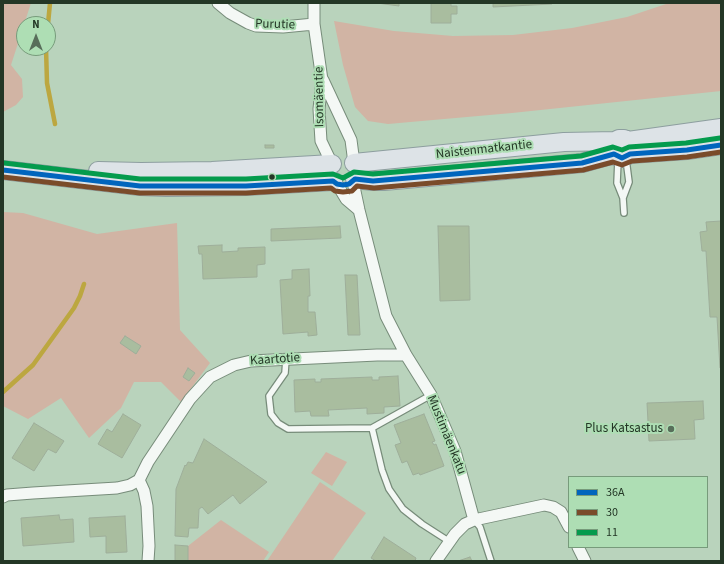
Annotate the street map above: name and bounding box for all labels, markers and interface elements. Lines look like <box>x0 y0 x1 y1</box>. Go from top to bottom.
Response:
north arrow <box>16 16 56 56</box>
text: N <box>32 17 40 32</box>
street label: Purutie <box>255 17 295 33</box>
street label: Isomäentie <box>312 66 328 128</box>
street label: Naistenmatkantie <box>435 137 533 163</box>
unlabelled marker <box>267 172 277 182</box>
street label: Kaartotie <box>249 350 301 370</box>
street label: Mustimäenkatu <box>423 393 469 477</box>
place label: Plus Katsastus <box>585 421 663 437</box>
marker: Plus Katsastus <box>666 424 676 434</box>
legend <box>568 476 708 548</box>
text: 36A <box>606 484 624 501</box>
text: 30 <box>606 504 618 521</box>
text: 11 <box>606 524 618 541</box>

